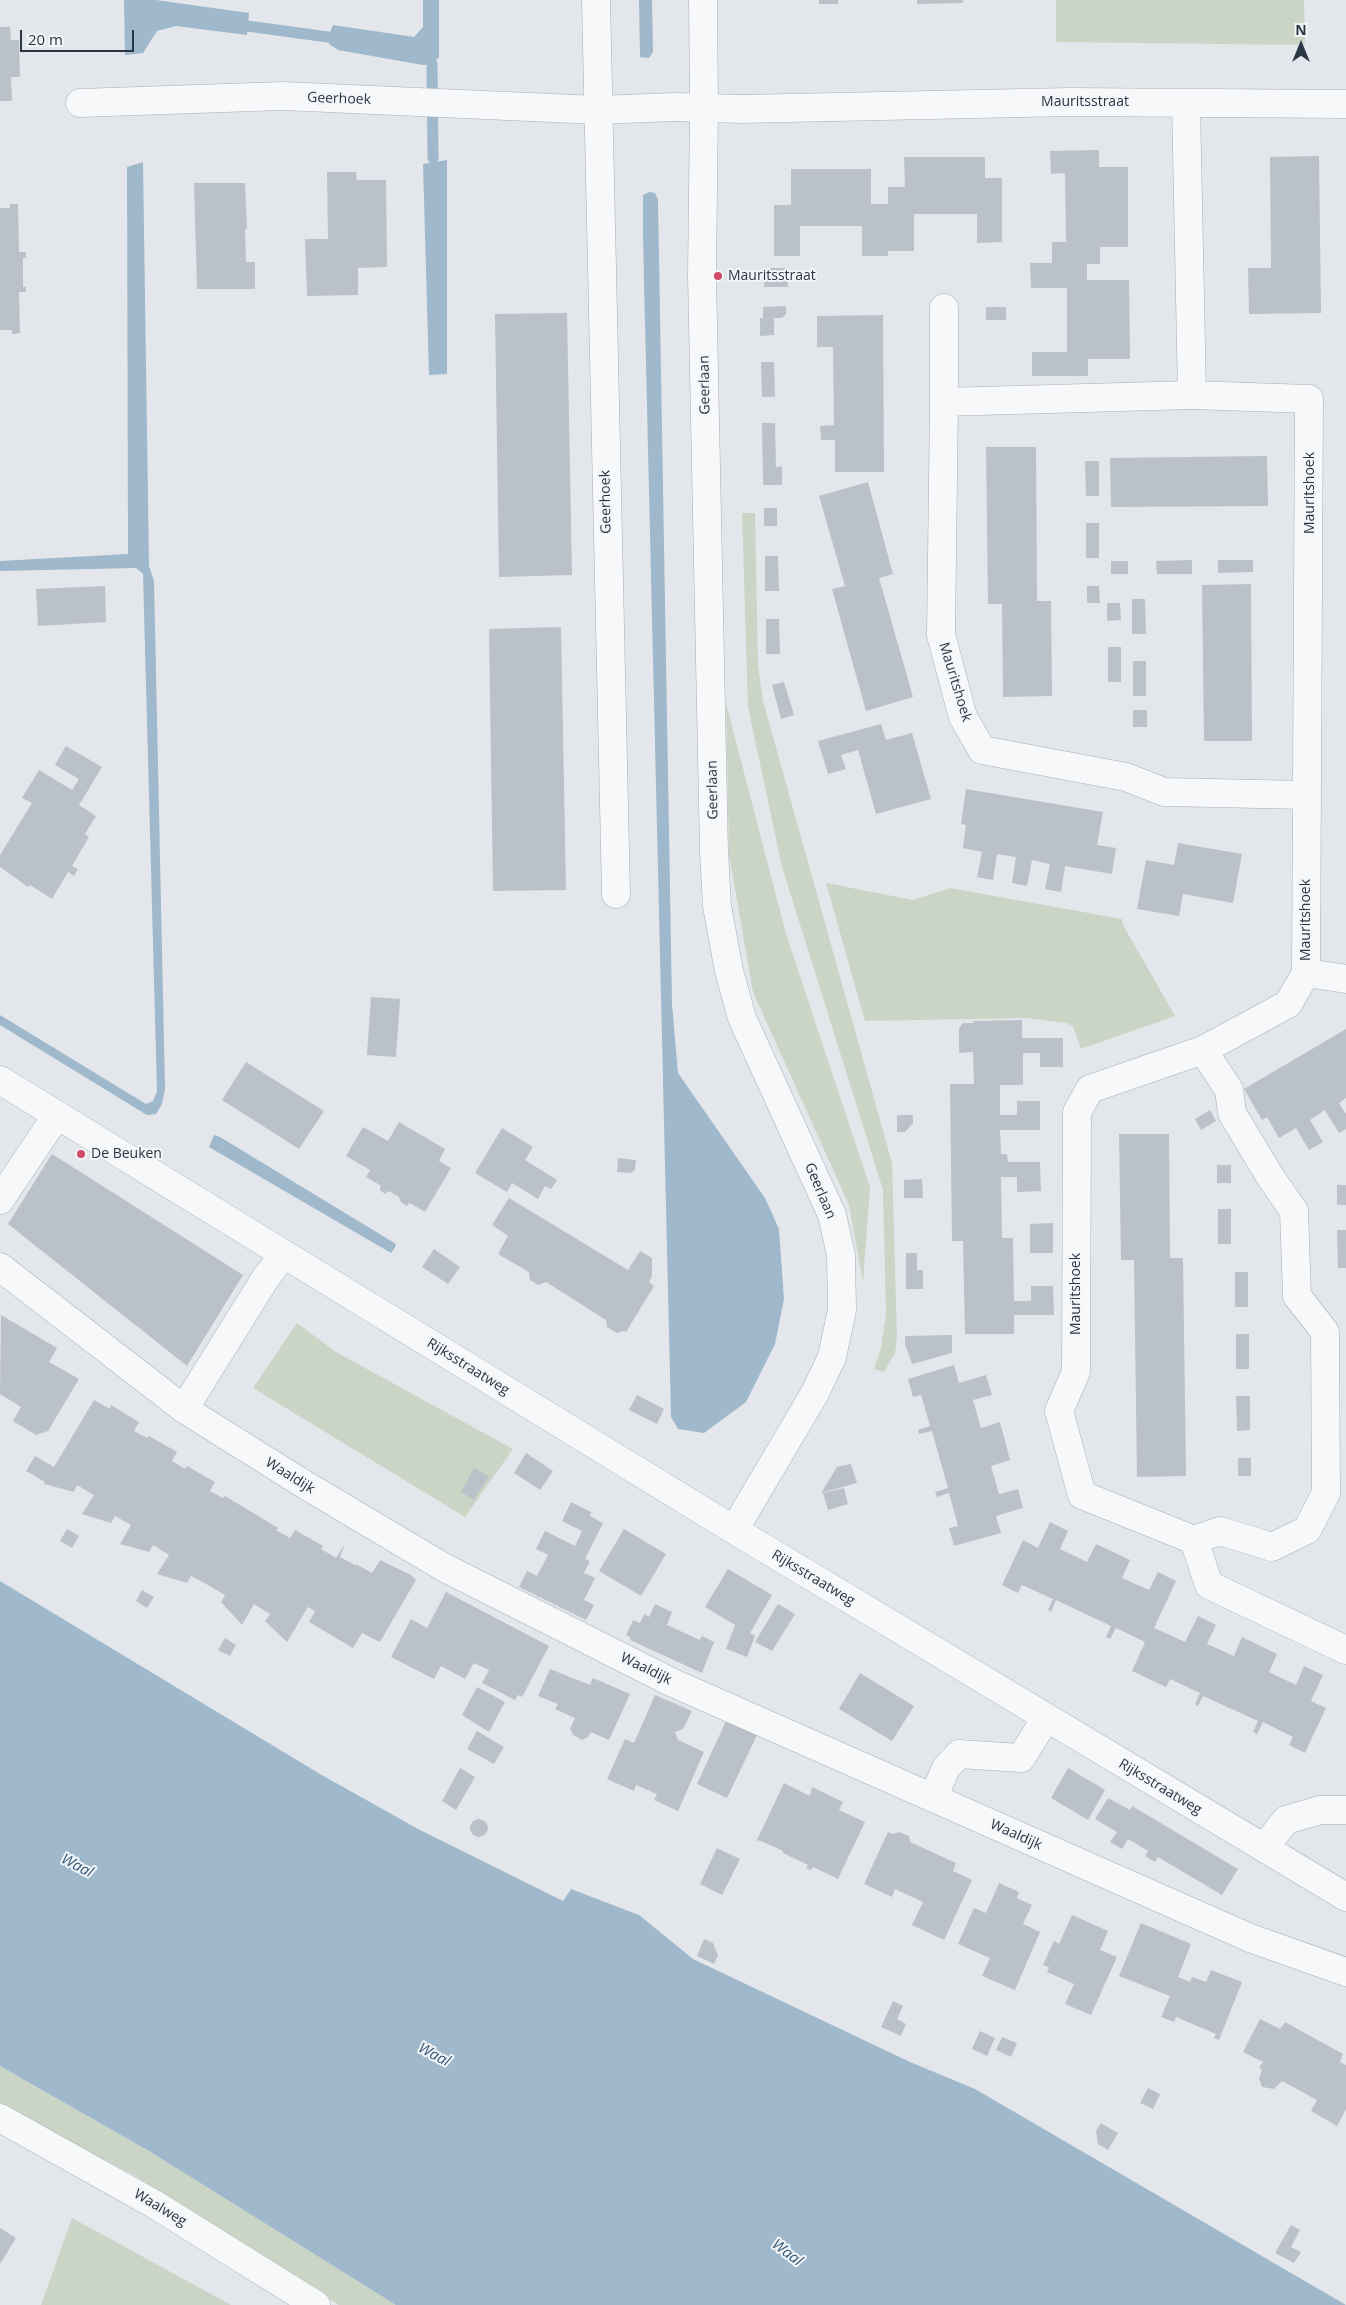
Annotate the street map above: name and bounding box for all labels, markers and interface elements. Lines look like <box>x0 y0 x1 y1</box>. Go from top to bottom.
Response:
scale bar <box>22 20 136 52</box>
north arrow <box>1276 20 1326 70</box>
text: N <box>1295 20 1307 39</box>
text: 20 m <box>28 29 63 49</box>
street label: Geerhoek <box>307 89 371 109</box>
street label: Mauritsstraat <box>1041 94 1129 110</box>
place label: Mauritsstraat <box>728 268 816 284</box>
marker: Mauritsstraat <box>712 270 724 282</box>
street label: Geerlaan <box>696 355 714 415</box>
street label: Mauritshoek <box>1302 452 1318 534</box>
street label: Geerhoek <box>597 470 615 534</box>
street label: Mauritshoek <box>935 640 975 724</box>
street label: Geerlaan <box>704 760 722 820</box>
street label: Mauritshoek <box>1298 879 1314 961</box>
place label: De Beuken <box>91 1146 162 1162</box>
marker: De Beuken <box>75 1148 87 1160</box>
street label: Geerlaan <box>801 1160 839 1222</box>
street label: Mauritshoek <box>1068 1253 1084 1335</box>
street label: Rijksstraatweg <box>424 1335 512 1399</box>
street label: Waaldijk <box>262 1454 318 1498</box>
street label: Rijksstraatweg <box>768 1547 858 1609</box>
street label: Waaldijk <box>618 1649 674 1689</box>
street label: Rijksstraatweg <box>1115 1756 1205 1818</box>
street label: Waaldijk <box>987 1816 1045 1854</box>
water label: Waal <box>58 1850 96 1882</box>
water label: Waal <box>415 2039 453 2071</box>
street label: Waalweg <box>131 2186 189 2230</box>
water label: Waal <box>768 2236 806 2270</box>

